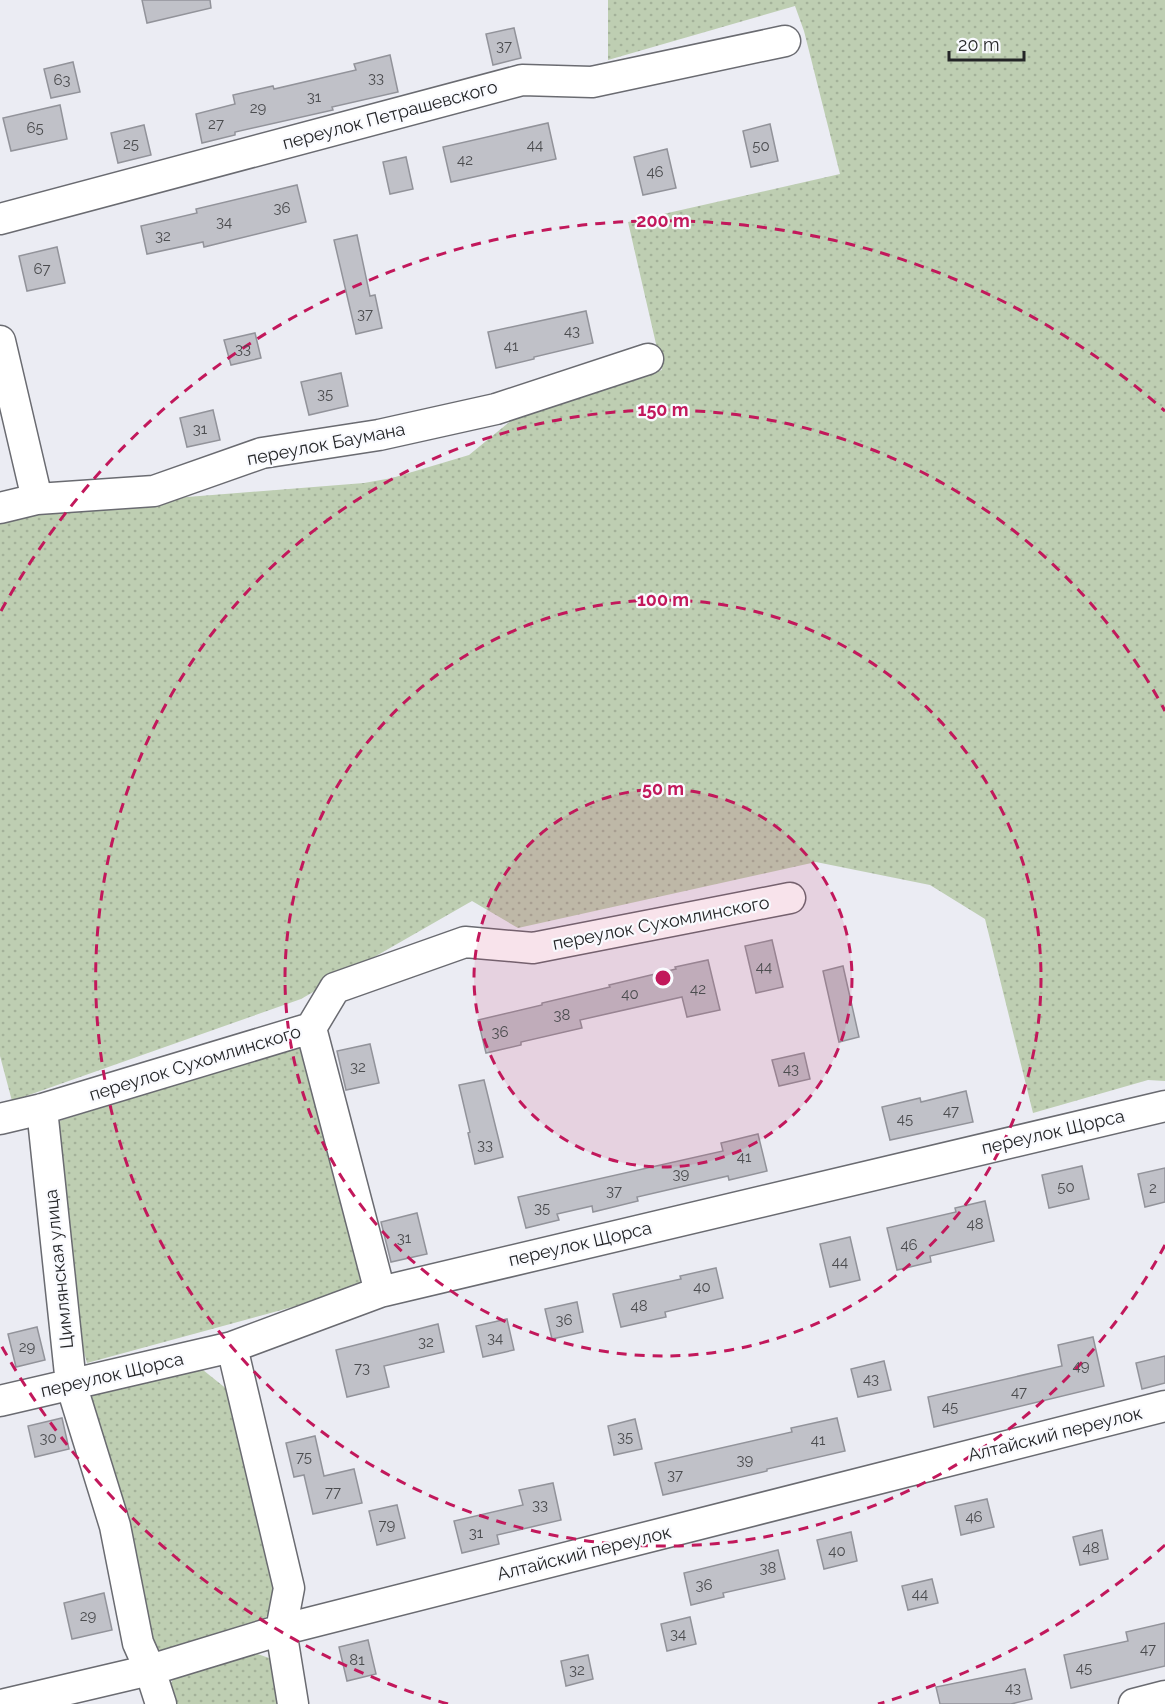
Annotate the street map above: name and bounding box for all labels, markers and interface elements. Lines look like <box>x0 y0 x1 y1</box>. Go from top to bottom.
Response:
scale bar <box>949 24 1024 62</box>
text: 20 m <box>958 34 1000 55</box>
house number: 37 <box>496 37 512 55</box>
house number: 33 <box>368 69 384 87</box>
house number: 63 <box>53 71 71 89</box>
street label: переулок Петрашевского <box>280 76 500 153</box>
house number: 31 <box>307 88 322 106</box>
house number: 29 <box>250 99 267 117</box>
house number: 27 <box>208 115 224 133</box>
house number: 65 <box>26 119 44 137</box>
house number: 25 <box>123 135 139 153</box>
house number: 44 <box>527 136 543 154</box>
house number: 50 <box>752 137 770 155</box>
house number: 42 <box>457 151 473 169</box>
house number: 46 <box>646 163 664 181</box>
house number: 36 <box>273 199 291 217</box>
text: 200 m <box>636 210 690 231</box>
house number: 34 <box>216 213 232 231</box>
house number: 32 <box>155 227 171 245</box>
house number: 67 <box>33 260 51 278</box>
house number: 37 <box>357 305 373 323</box>
house number: 43 <box>564 322 580 340</box>
house number: 41 <box>504 337 519 355</box>
house number: 33 <box>235 340 251 358</box>
house number: 35 <box>317 385 333 403</box>
text: 150 m <box>638 399 689 420</box>
street label: переулок Баумана <box>245 418 407 469</box>
house number: 31 <box>193 420 208 438</box>
text: 100 m <box>637 589 689 610</box>
text: 50 m <box>642 778 684 799</box>
street label: переулок Сухомлинского <box>551 891 771 954</box>
house number: 44 <box>756 958 772 976</box>
centre of rings <box>653 968 673 988</box>
house number: 42 <box>690 980 706 998</box>
house number: 40 <box>621 985 639 1003</box>
house number: 38 <box>554 1006 571 1024</box>
street label: переулок Сухомлинского <box>86 1020 304 1105</box>
house number: 36 <box>491 1023 509 1041</box>
house number: 32 <box>350 1058 366 1076</box>
house number: 43 <box>783 1060 799 1078</box>
house number: 47 <box>943 1102 959 1120</box>
street label: переулок Щорса <box>979 1105 1126 1158</box>
house number: 45 <box>897 1110 913 1128</box>
house number: 33 <box>477 1136 493 1154</box>
house number: 41 <box>737 1148 752 1166</box>
house number: 39 <box>673 1165 690 1183</box>
house number: 50 <box>1057 1178 1075 1196</box>
house number: 2 <box>1149 1179 1157 1197</box>
house number: 37 <box>606 1182 622 1200</box>
street label: Цимлянская улица <box>40 1188 77 1350</box>
house number: 35 <box>534 1199 550 1217</box>
house number: 48 <box>966 1215 984 1233</box>
street label: переулок Щорса <box>506 1217 653 1270</box>
house number: 31 <box>397 1229 412 1247</box>
house number: 46 <box>900 1236 918 1254</box>
house number: 44 <box>832 1253 848 1271</box>
house number: 40 <box>693 1278 711 1296</box>
house number: 48 <box>630 1297 648 1315</box>
house number: 36 <box>555 1311 573 1329</box>
house number: 34 <box>487 1329 503 1347</box>
house number: 32 <box>418 1333 434 1351</box>
house number: 29 <box>19 1338 36 1356</box>
street label: переулок Щорса <box>38 1348 185 1401</box>
house number: 49 <box>1073 1357 1090 1375</box>
house number: 73 <box>354 1359 370 1377</box>
house number: 43 <box>863 1370 879 1388</box>
house number: 47 <box>1011 1383 1027 1401</box>
house number: 45 <box>942 1398 958 1416</box>
street label: Алтайский переулок <box>966 1402 1144 1465</box>
house number: 35 <box>617 1428 633 1446</box>
house number: 30 <box>39 1429 57 1447</box>
house number: 41 <box>811 1431 826 1449</box>
house number: 75 <box>296 1448 312 1466</box>
house number: 39 <box>737 1451 754 1469</box>
house number: 37 <box>667 1466 683 1484</box>
house number: 77 <box>325 1483 341 1501</box>
house number: 33 <box>532 1496 548 1514</box>
house number: 46 <box>965 1508 983 1526</box>
house number: 79 <box>379 1516 396 1534</box>
street label: Алтайский переулок <box>495 1521 673 1584</box>
house number: 31 <box>469 1524 484 1542</box>
house number: 48 <box>1082 1539 1100 1557</box>
house number: 40 <box>828 1542 846 1560</box>
house number: 38 <box>760 1559 777 1577</box>
house number: 36 <box>695 1576 713 1594</box>
house number: 44 <box>912 1585 928 1603</box>
house number: 29 <box>80 1607 97 1625</box>
house number: 34 <box>670 1625 686 1643</box>
house number: 47 <box>1140 1640 1156 1658</box>
house number: 81 <box>349 1651 365 1669</box>
house number: 45 <box>1076 1659 1092 1677</box>
house number: 32 <box>569 1661 585 1679</box>
house number: 43 <box>1005 1679 1021 1697</box>

